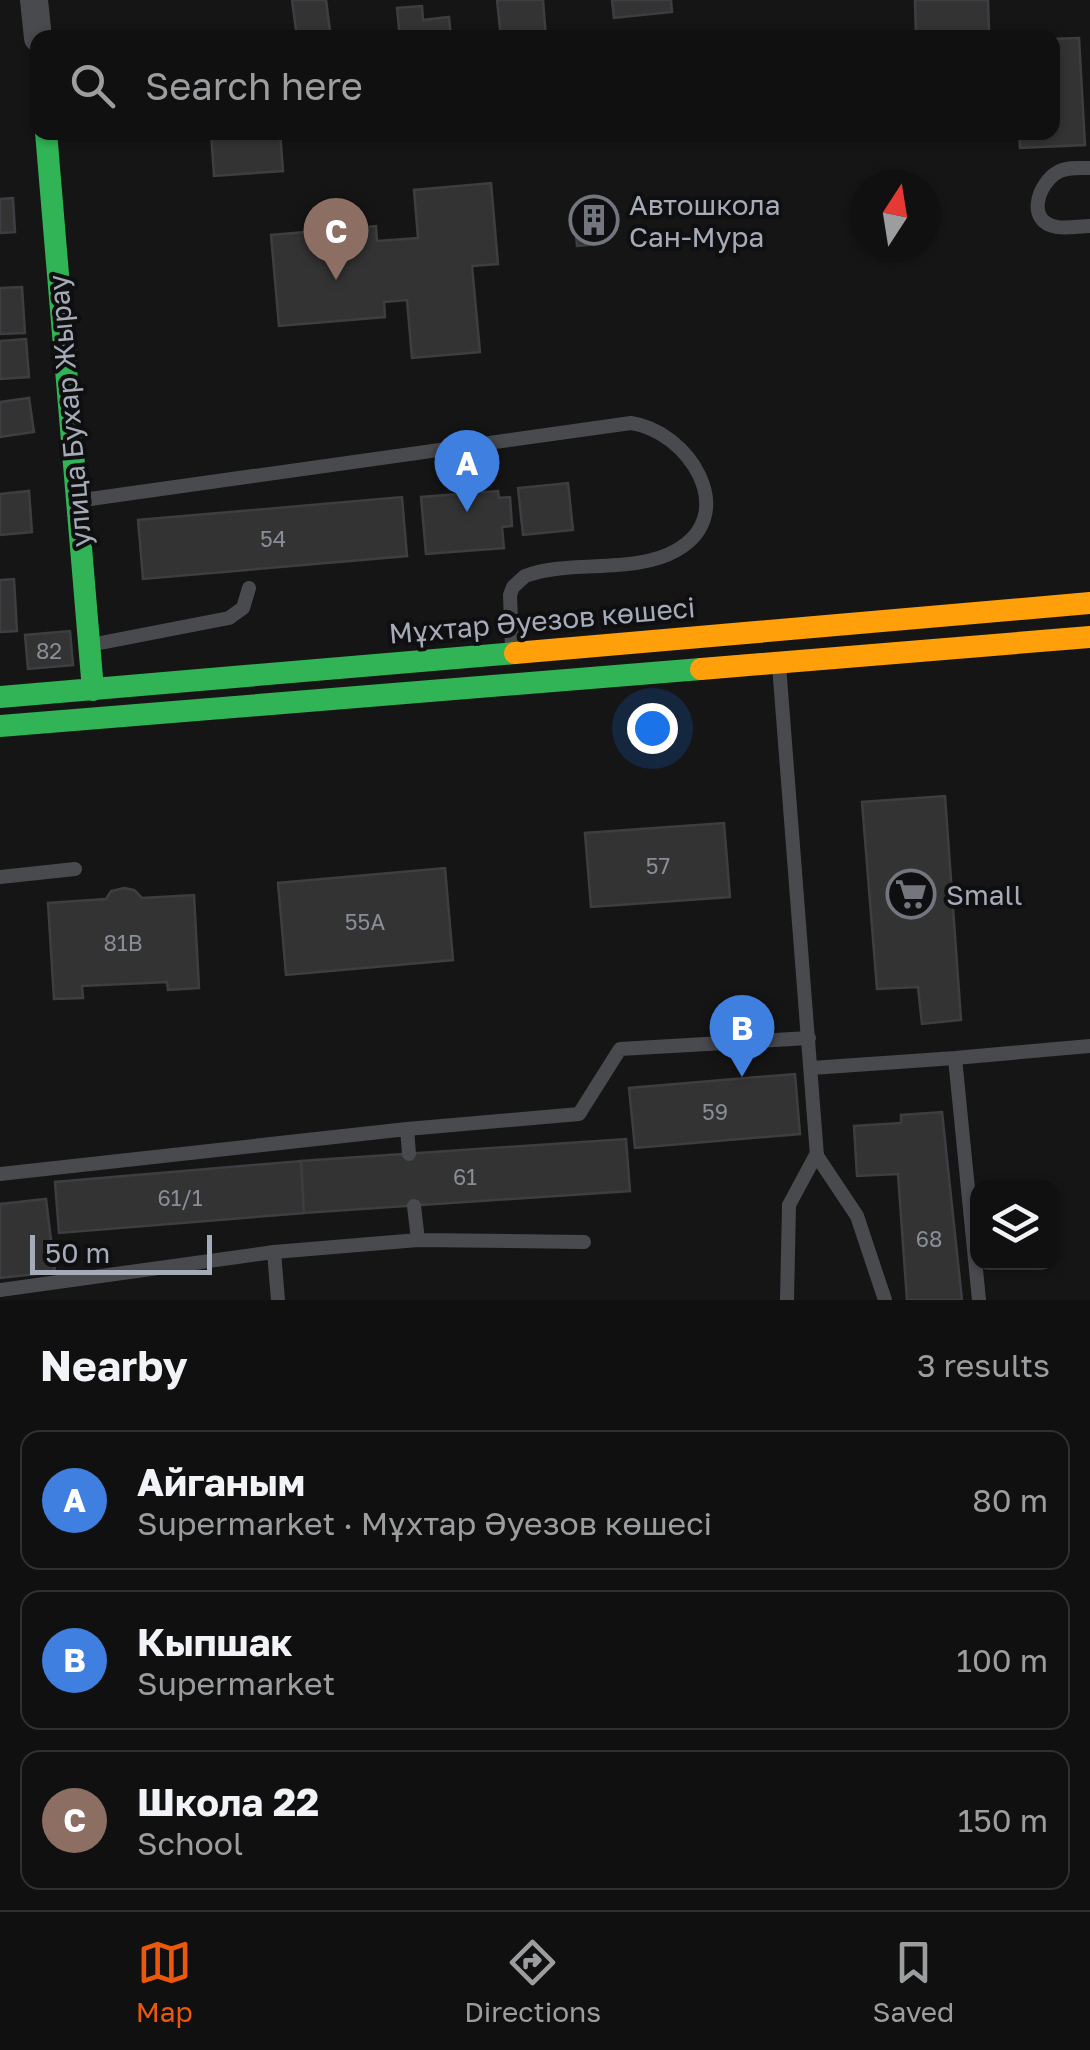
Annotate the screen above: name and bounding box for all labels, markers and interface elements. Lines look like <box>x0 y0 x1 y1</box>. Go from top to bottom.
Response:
search box <box>30 30 1060 140</box>
icon: search <box>65 58 120 113</box>
text: Search here <box>145 63 363 108</box>
north arrow <box>850 170 940 260</box>
place label: Автошкола Сан-Мура <box>629 188 780 253</box>
building icon: Автошкола Сан-Мура <box>568 194 620 246</box>
pin: C <box>304 198 368 280</box>
street label: улица Бухар Жырау <box>41 273 97 549</box>
pin: A <box>434 430 500 512</box>
house number: 54 <box>260 525 286 552</box>
street label: Мұхтар Әуезов көшесі <box>387 590 697 651</box>
house number: 82 <box>36 637 62 664</box>
your location <box>627 703 678 754</box>
house number: 57 <box>646 852 670 879</box>
supermarket icon: Small <box>885 868 937 920</box>
place label: Small <box>946 878 1022 911</box>
house number: 55А <box>345 908 385 935</box>
house number: 81В <box>104 929 142 956</box>
pin: B <box>710 994 774 1077</box>
house number: 59 <box>702 1098 728 1125</box>
house number: 61 <box>453 1163 477 1190</box>
map controls <box>970 1180 1060 1270</box>
button: layers <box>970 1180 1060 1270</box>
house number: 61/1 <box>157 1184 203 1211</box>
house number: 68 <box>916 1225 942 1252</box>
scale bar <box>30 1230 212 1274</box>
text: 50 m <box>45 1236 110 1269</box>
text: Nearby <box>40 1340 188 1390</box>
text: 3 results <box>917 1346 1050 1384</box>
text: Айганым <box>137 1459 305 1504</box>
text: A <box>63 1481 86 1519</box>
text: 80 m <box>972 1481 1048 1519</box>
text: Supermarket · Мұхтар Әуезов көшесі <box>137 1504 712 1542</box>
text: Кыпшак <box>137 1619 293 1664</box>
text: B <box>63 1641 86 1679</box>
text: 100 m <box>956 1641 1048 1679</box>
text: Supermarket <box>137 1664 335 1702</box>
text: Школа 22 <box>137 1779 319 1824</box>
text: C <box>63 1801 86 1839</box>
text: 150 m <box>958 1801 1048 1839</box>
text: School <box>137 1824 243 1862</box>
tab: Map <box>136 1935 193 2028</box>
tab: Directions <box>464 1935 601 2028</box>
tab: Saved <box>872 1935 954 2028</box>

